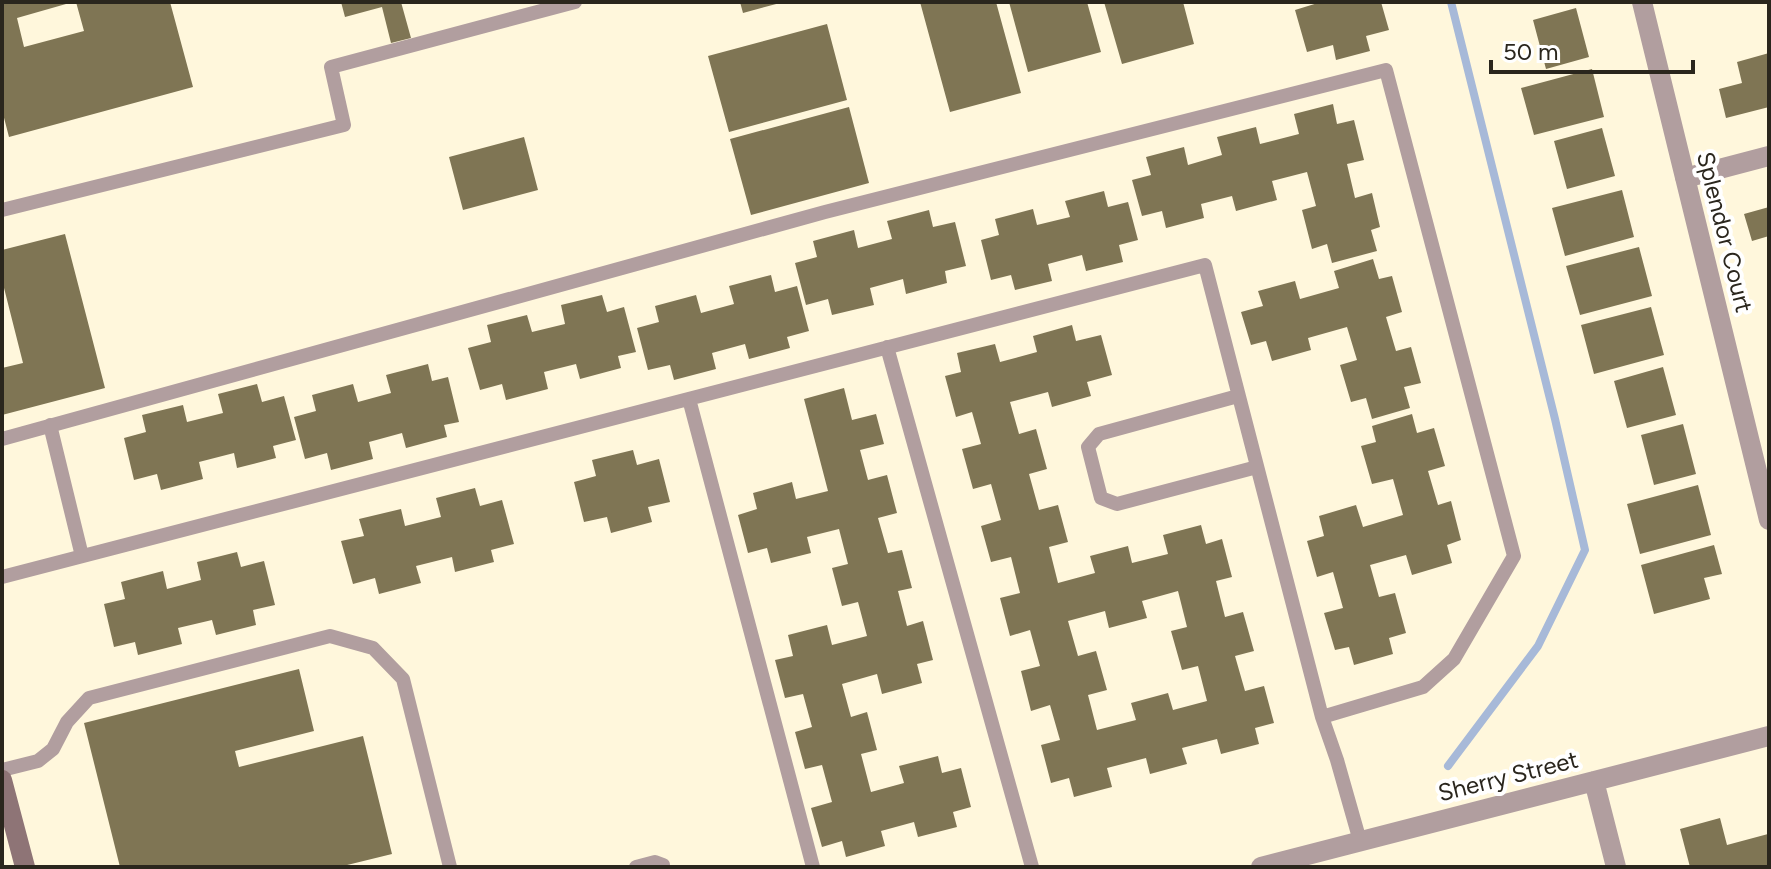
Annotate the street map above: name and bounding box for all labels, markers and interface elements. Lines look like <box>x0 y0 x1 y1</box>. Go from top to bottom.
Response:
scale bar <box>1491 24 1693 74</box>
text: 50 m <box>1503 37 1559 66</box>
street label: Splendor Court <box>1691 149 1759 315</box>
street label: Sherry Street <box>1435 745 1581 807</box>

